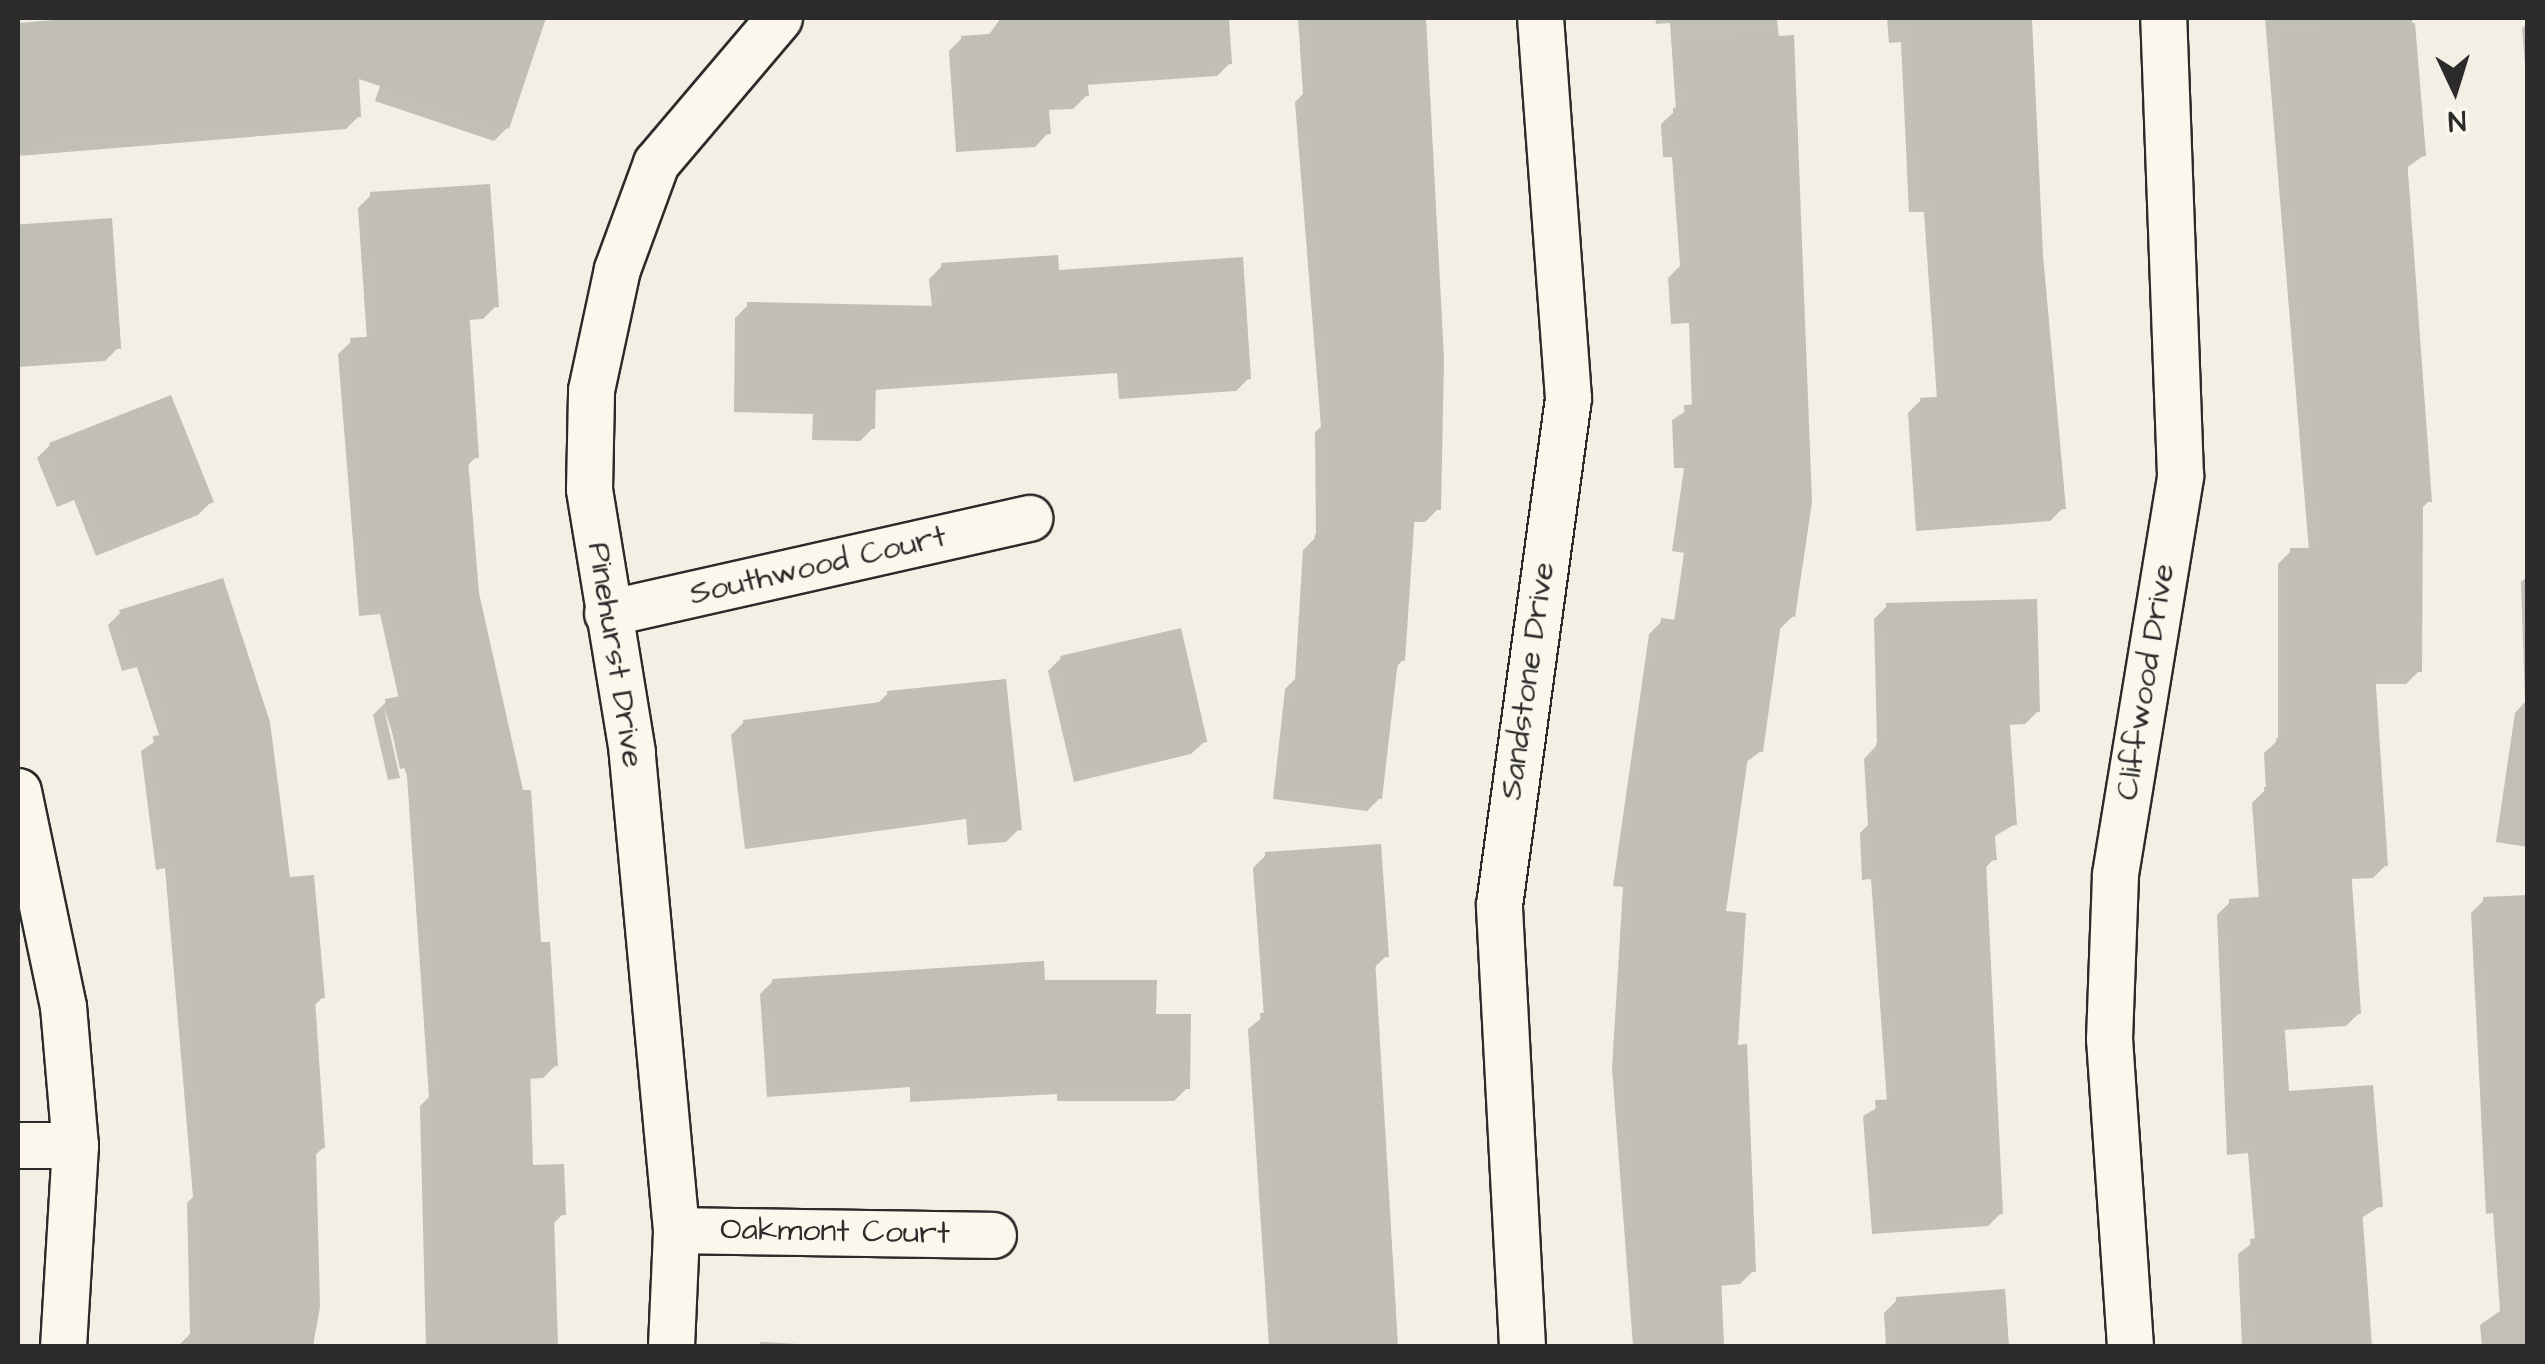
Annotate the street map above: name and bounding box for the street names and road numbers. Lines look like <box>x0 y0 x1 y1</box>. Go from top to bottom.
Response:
street label: Southwood Court <box>686 518 950 614</box>
street label: Pinehurst Drive <box>578 540 652 770</box>
street label: Sandstone Drive <box>1492 560 1564 802</box>
street label: Cliffwood Drive <box>2108 561 2184 803</box>
street label: Oakmont Court <box>720 1211 950 1253</box>

